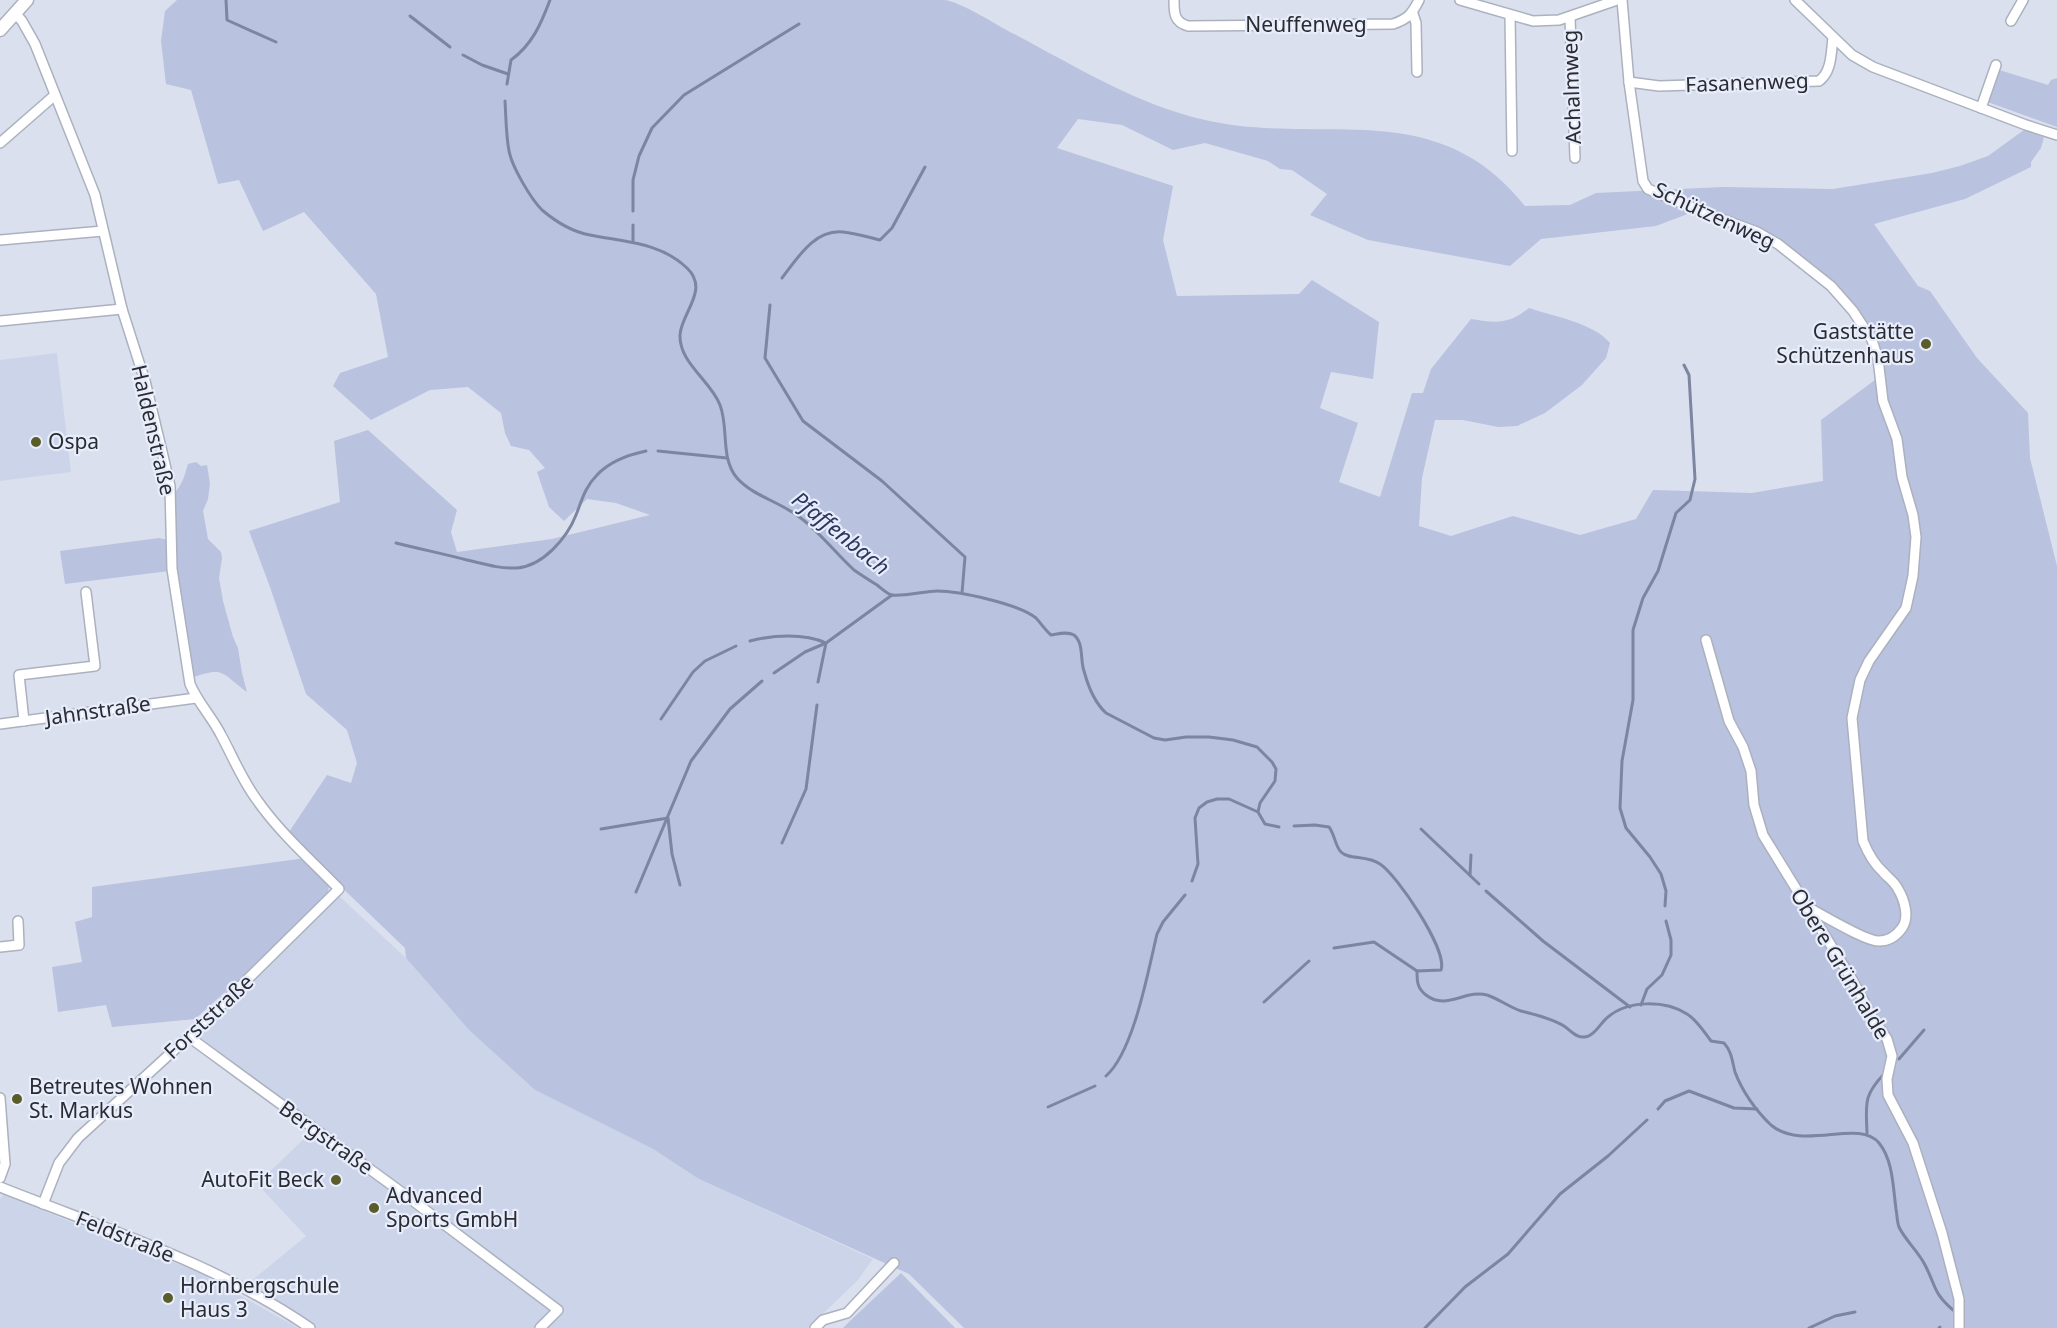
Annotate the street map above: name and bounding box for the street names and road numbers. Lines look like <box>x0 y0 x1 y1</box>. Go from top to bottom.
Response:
street label: Neuffenweg <box>1245 10 1367 38</box>
street label: Achalmweg <box>1555 29 1587 145</box>
street label: Fasanenweg <box>1685 66 1809 98</box>
street label: Schützenweg <box>1649 175 1780 255</box>
street label: Haldenstraße <box>125 362 183 498</box>
street label: Jahnstraße <box>41 689 152 732</box>
street label: Obere Grünhalde <box>1785 883 1897 1044</box>
street label: Forststraße <box>158 968 259 1065</box>
street label: Bergstraße <box>274 1094 379 1181</box>
street label: Feldstraße <box>72 1204 179 1269</box>

